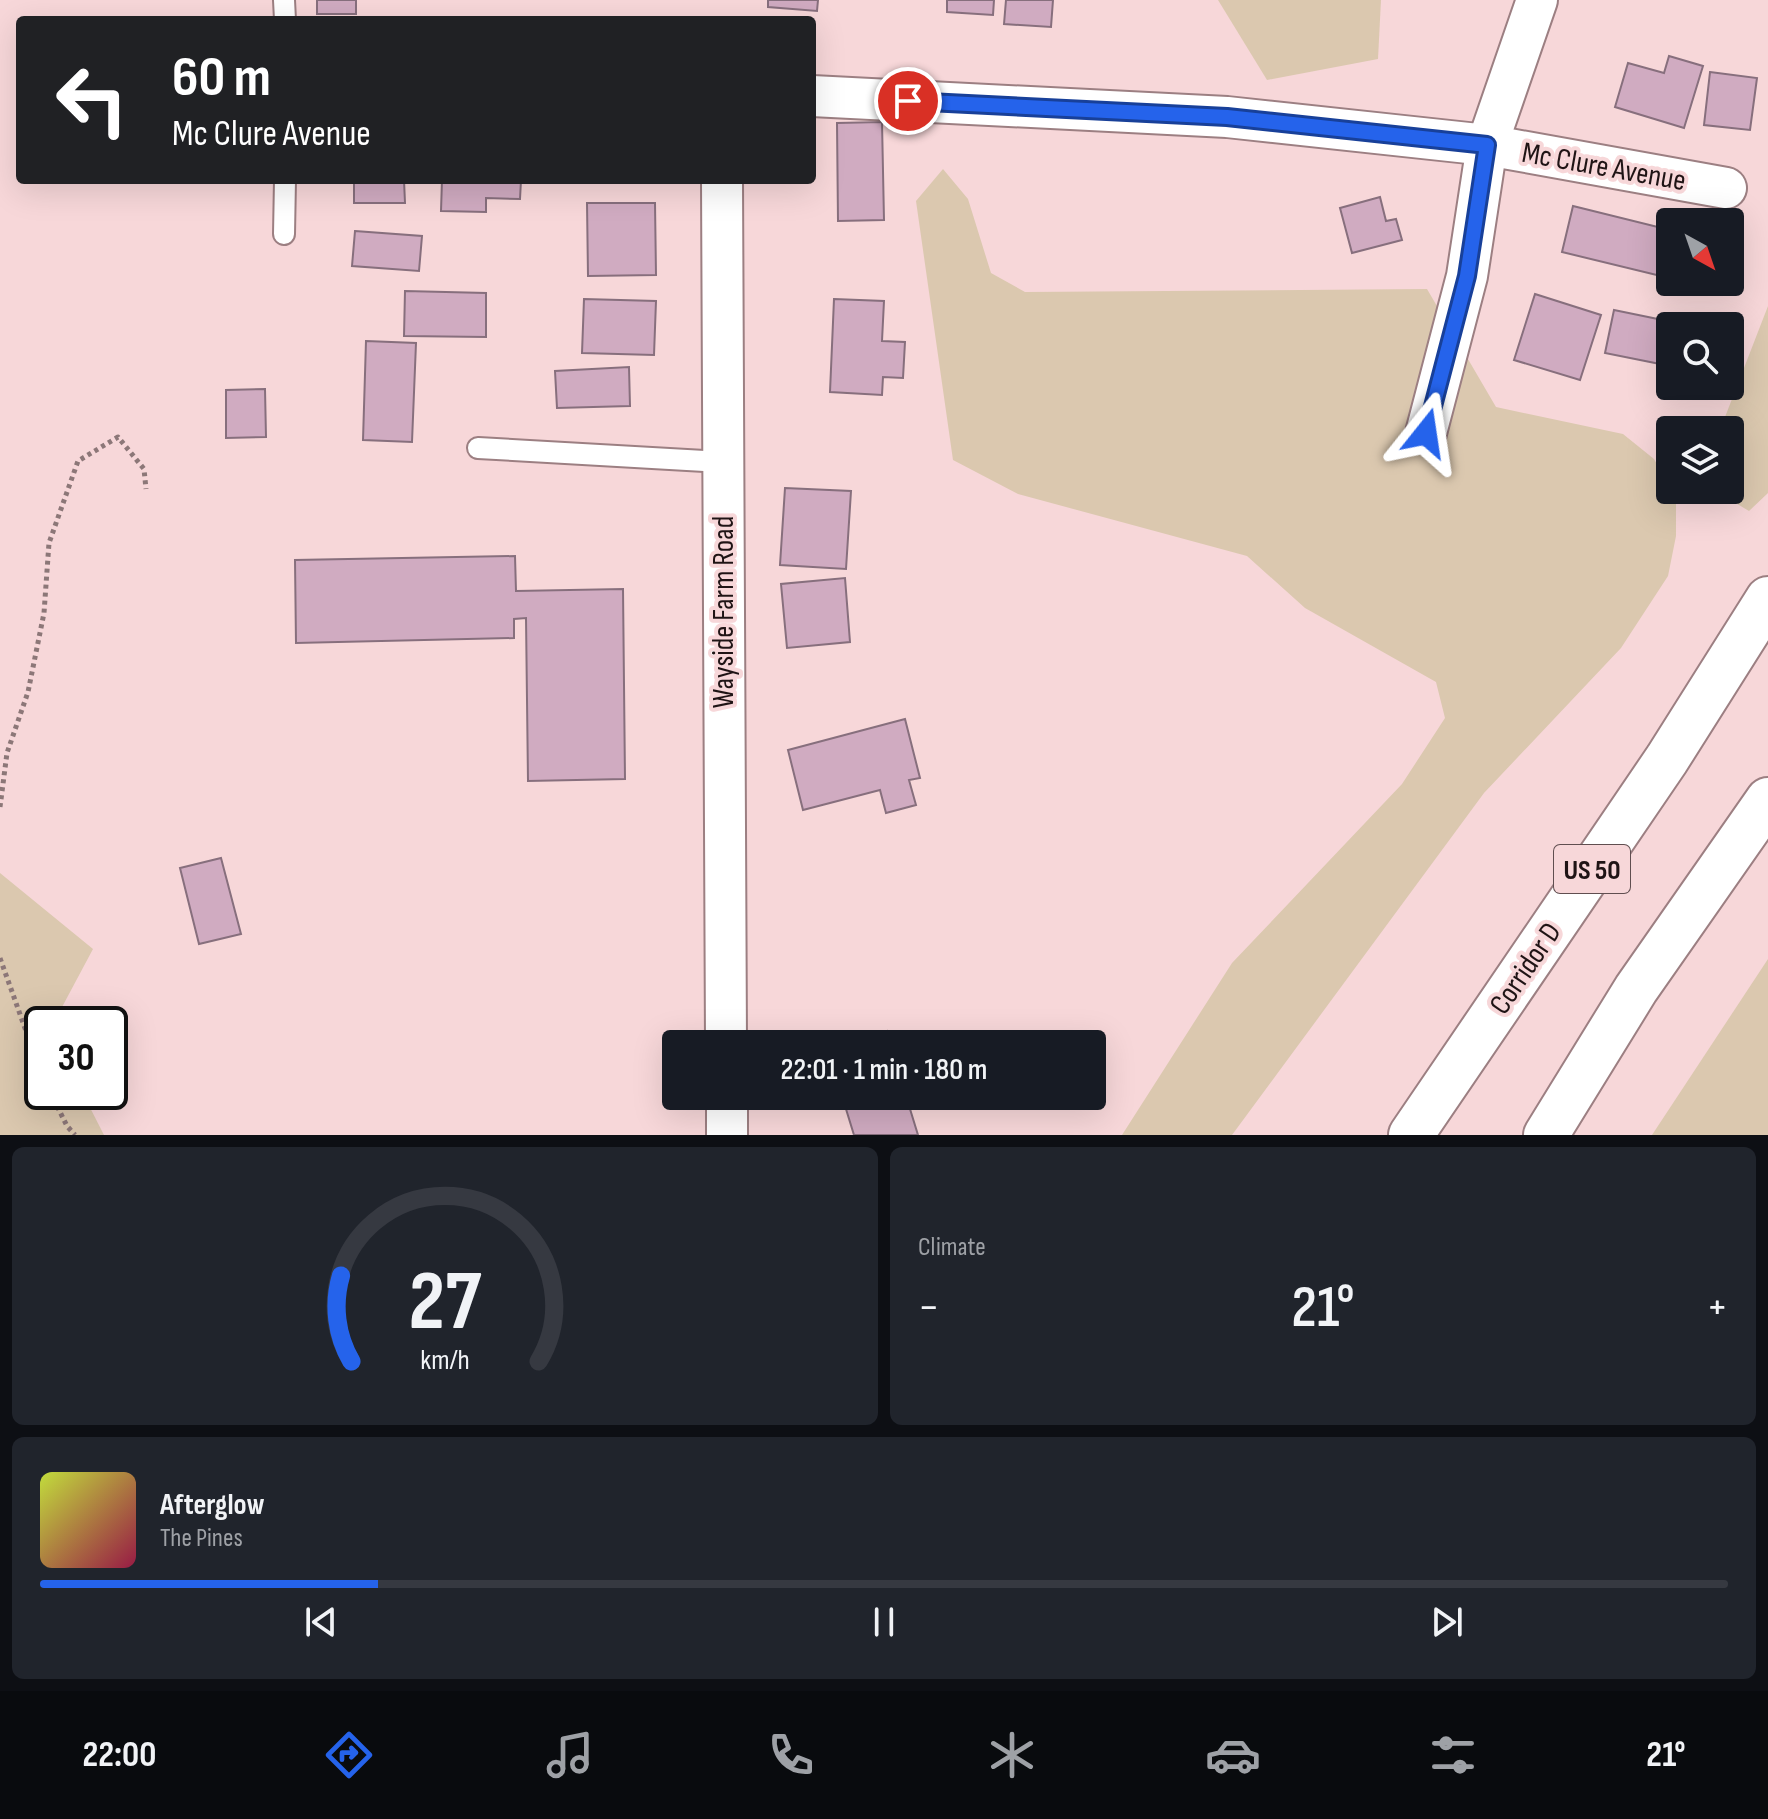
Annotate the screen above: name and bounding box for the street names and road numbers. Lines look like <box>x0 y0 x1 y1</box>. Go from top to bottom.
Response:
street label: Mc Clure Avenue <box>1519 135 1688 199</box>
street label: Wayside Farm Road <box>706 516 742 708</box>
road number: US 50 <box>1554 845 1630 893</box>
street label: Corridor D <box>1482 916 1569 1021</box>

